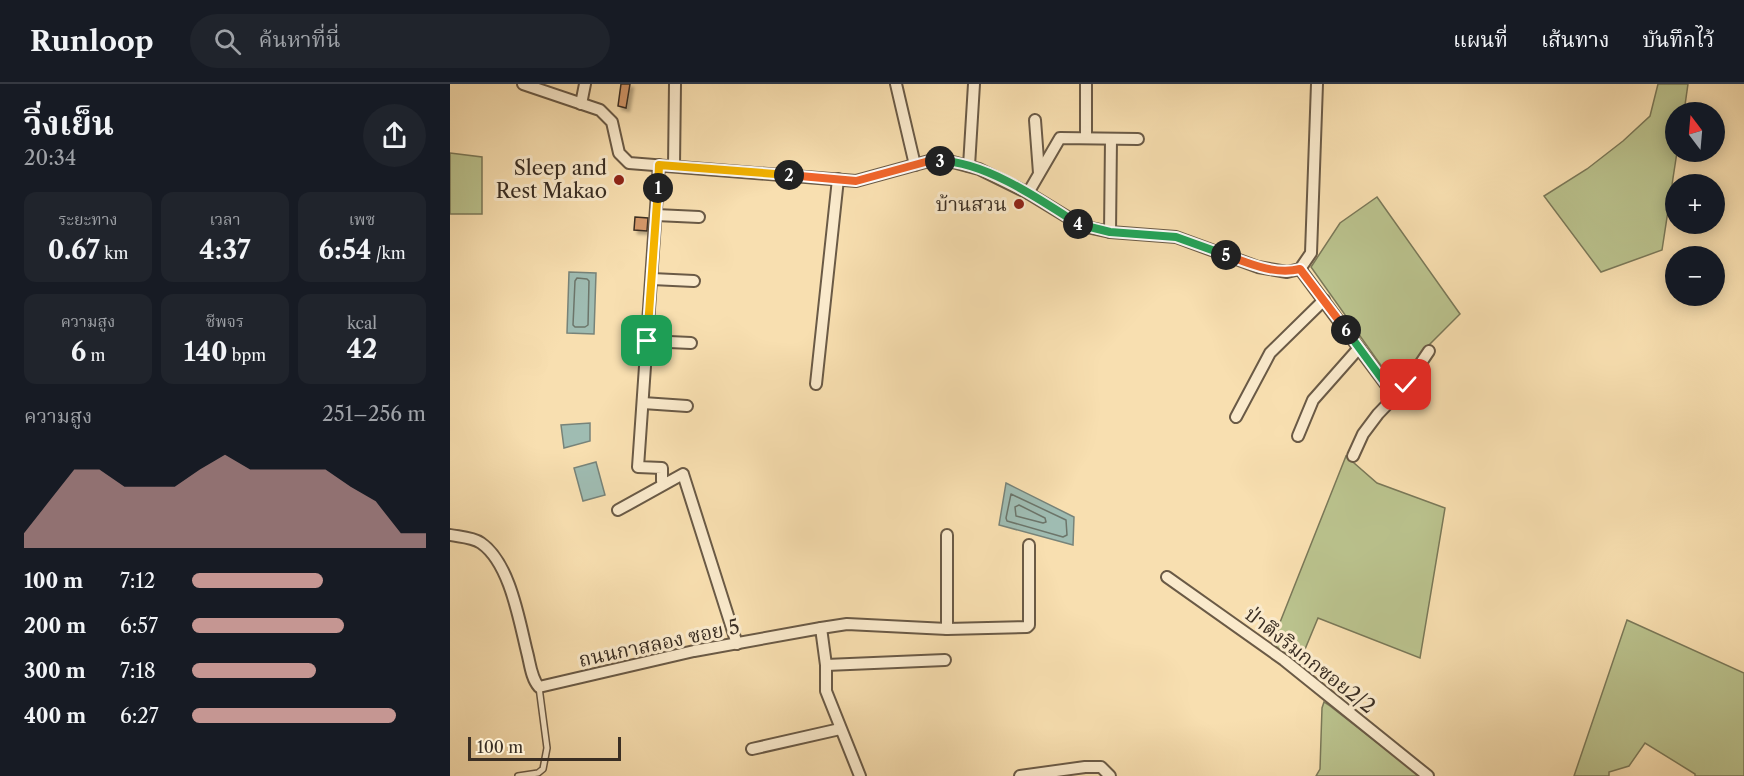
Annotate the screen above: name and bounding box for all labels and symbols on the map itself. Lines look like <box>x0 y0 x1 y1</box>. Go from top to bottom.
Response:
north arrow <box>1665 102 1725 162</box>
pin: 3 <box>925 146 955 176</box>
place label: Sleep and Rest Makao <box>496 156 607 203</box>
pin: 2 <box>774 160 804 190</box>
marker: Sleep and Rest Makao <box>612 173 626 187</box>
pin: 1 <box>643 173 673 203</box>
place label: บ้านสวน <box>936 192 1007 216</box>
marker: บ้านสวน <box>1012 197 1026 211</box>
pin: 4 <box>1063 209 1093 239</box>
pin: 5 <box>1211 240 1241 270</box>
pin <box>621 315 672 366</box>
pin: 6 <box>1331 315 1361 345</box>
pin <box>1380 359 1431 410</box>
street label: ป่าตึงริมกกซอย2/2 <box>1240 602 1380 718</box>
street label: ถนนกาสลอง ซอย 5 <box>576 614 742 672</box>
scale bar <box>468 734 621 762</box>

